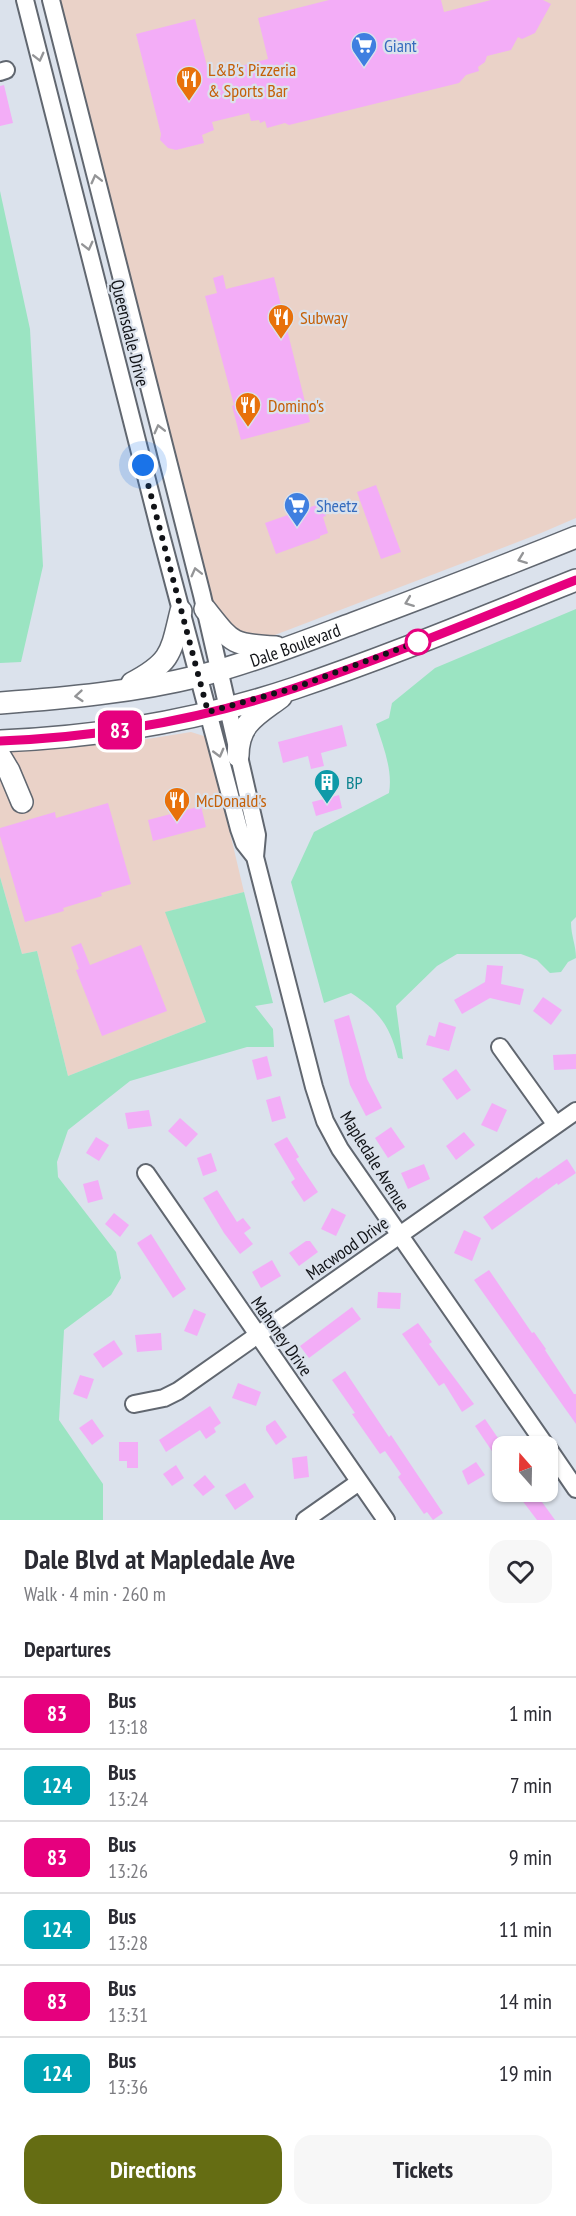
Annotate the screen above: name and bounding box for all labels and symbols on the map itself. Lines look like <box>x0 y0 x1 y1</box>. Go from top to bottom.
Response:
supermarket icon: Giant <box>349 30 379 68</box>
place label: Giant <box>384 34 417 57</box>
one-way arrow <box>32 51 45 61</box>
place label: L&B's Pizzeria & Sports Bar <box>208 58 296 102</box>
restaurant icon: L&B's Pizzeria & Sports Bar <box>174 64 204 102</box>
one-way arrow <box>91 174 104 184</box>
one-way arrow <box>80 240 93 250</box>
street label: Queensdale Drive <box>106 277 154 389</box>
restaurant icon: Subway <box>266 302 296 340</box>
place label: Subway <box>300 306 348 329</box>
restaurant icon: Domino's <box>233 390 263 428</box>
place label: Domino's <box>268 394 324 417</box>
one-way arrow <box>154 424 167 434</box>
your location <box>128 450 158 480</box>
supermarket icon: Sheetz <box>282 490 312 528</box>
place label: Sheetz <box>316 494 358 517</box>
one-way arrow <box>517 552 528 564</box>
one-way arrow <box>190 567 203 577</box>
one-way arrow <box>404 595 414 608</box>
street label: Dale Boulevard <box>247 618 343 671</box>
unlabelled marker <box>405 629 431 655</box>
one-way arrow <box>74 689 83 702</box>
line badge: 83 <box>93 710 147 750</box>
one-way arrow <box>212 747 224 758</box>
building icon: BP <box>312 767 342 805</box>
place label: BP <box>346 771 363 794</box>
restaurant icon: McDonald's <box>162 785 192 823</box>
place label: McDonald's <box>196 789 267 812</box>
street label: Mapledale Avenue <box>335 1107 415 1215</box>
street label: Macwood Drive <box>301 1211 393 1285</box>
street label: Mahoney Drive <box>246 1292 318 1380</box>
north arrow <box>492 1436 558 1502</box>

